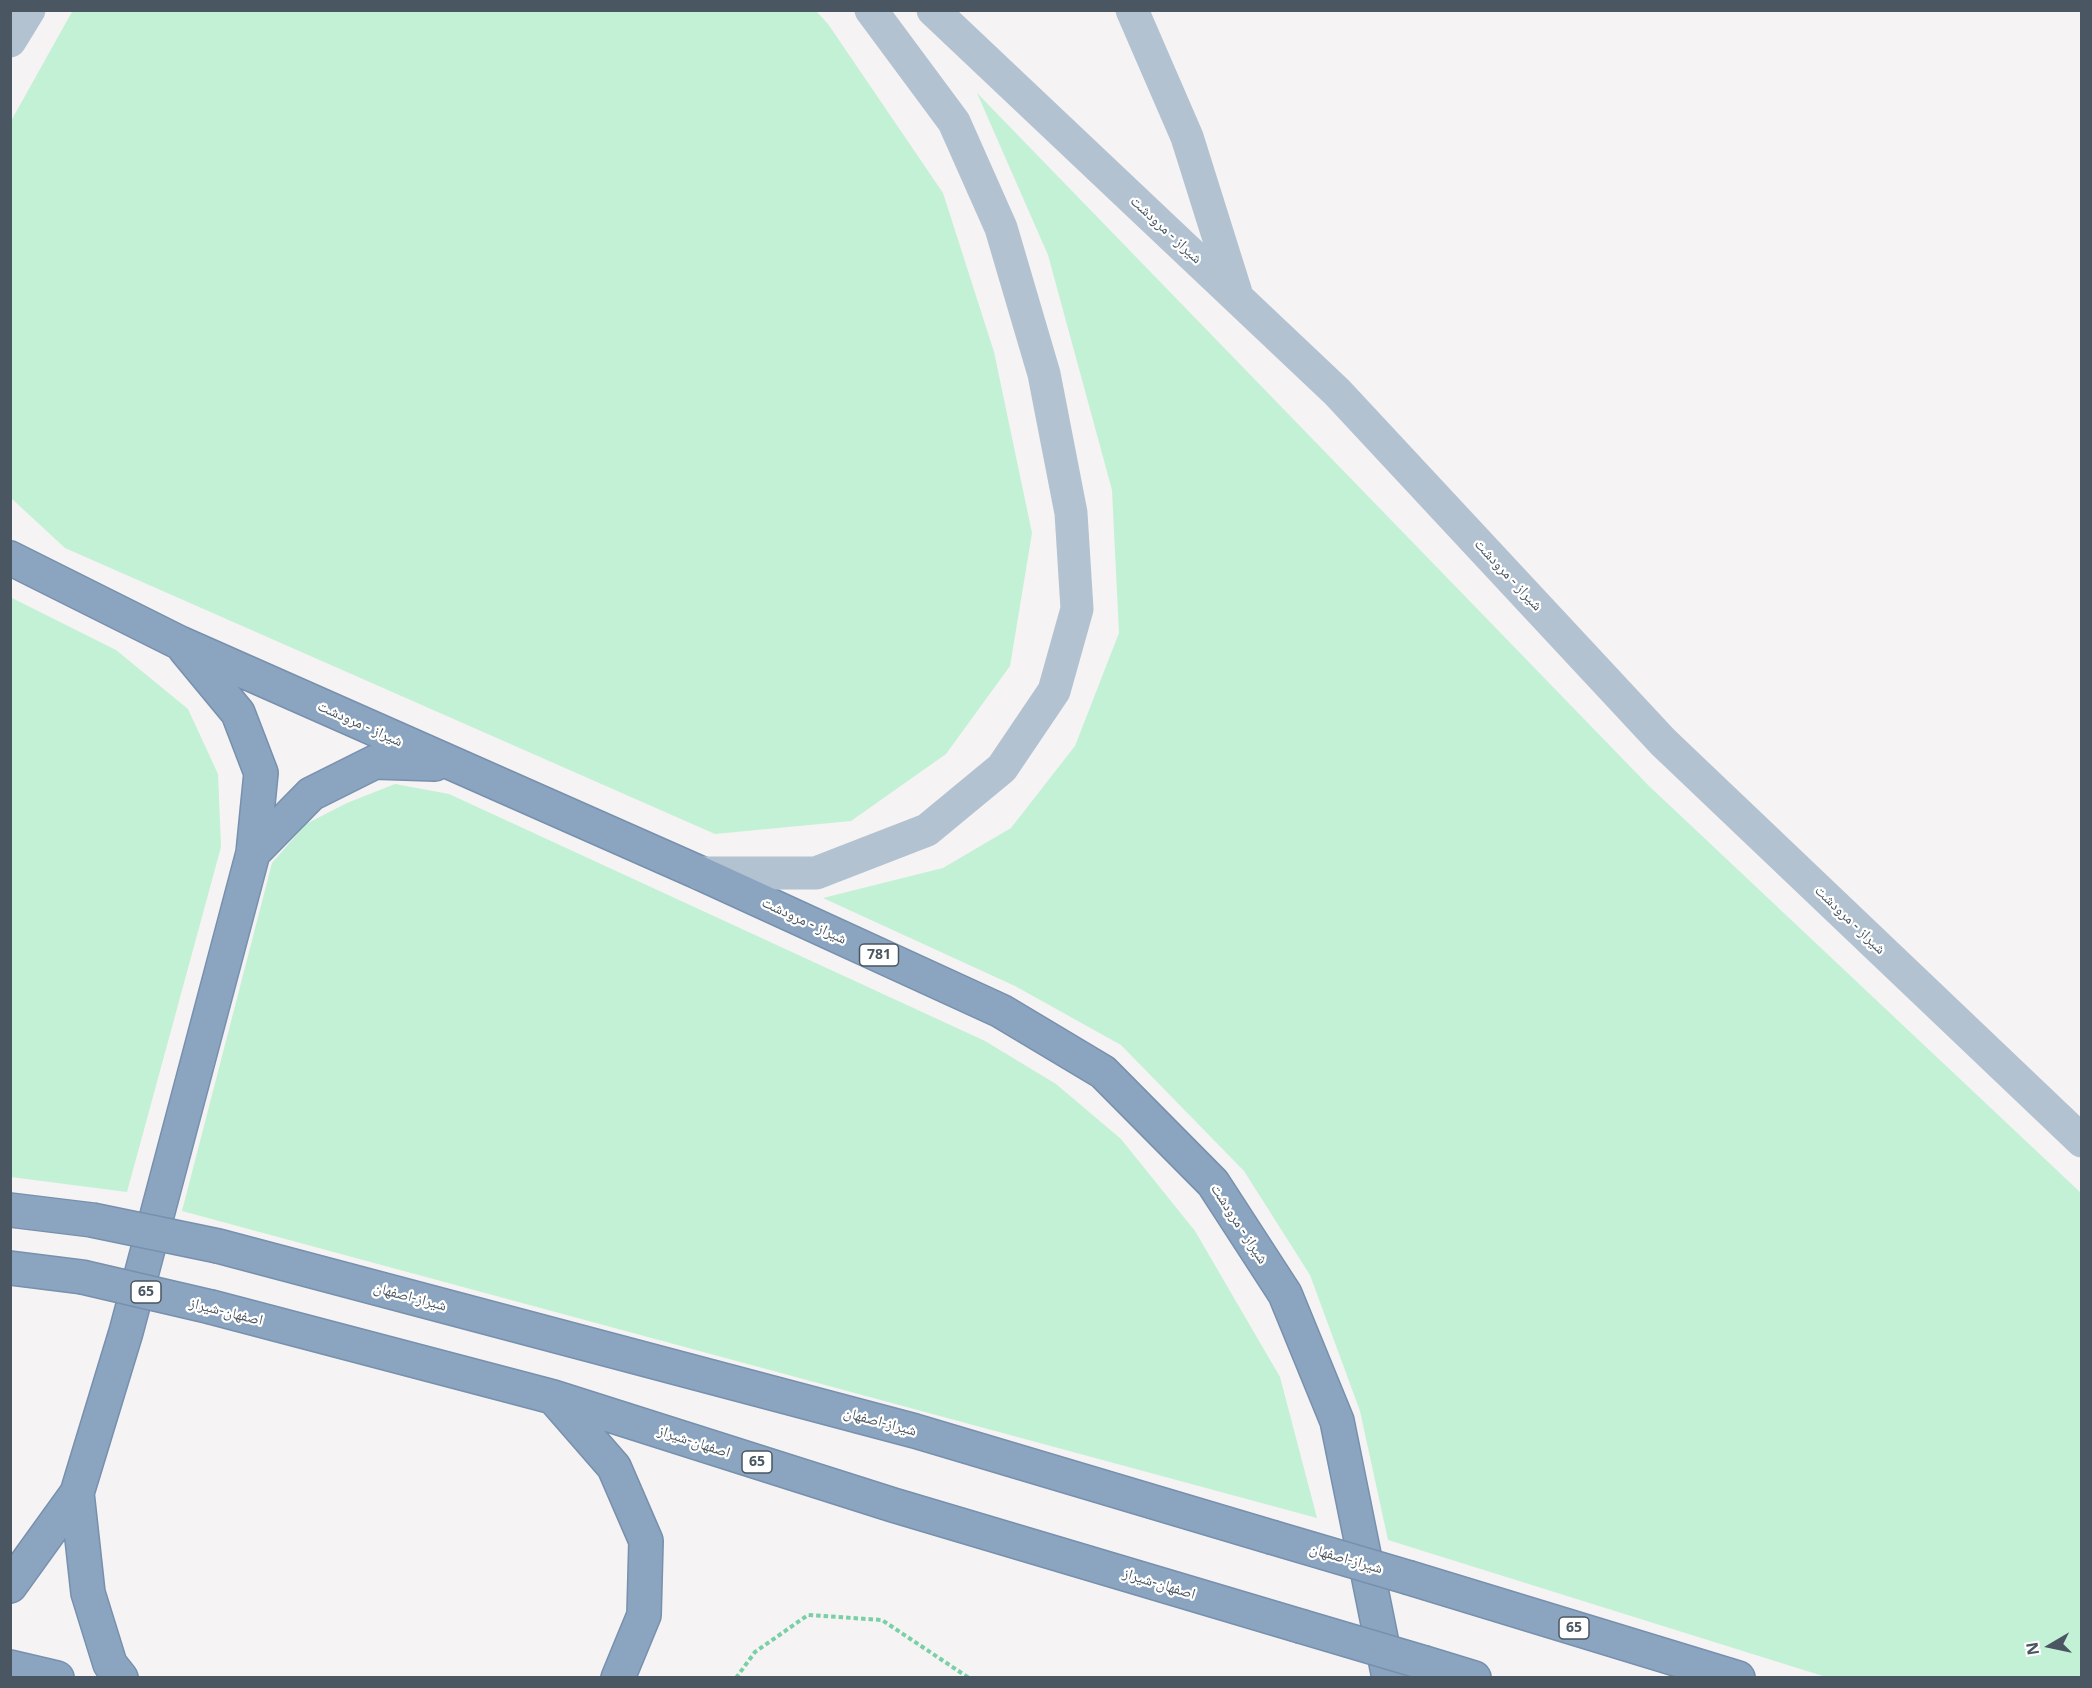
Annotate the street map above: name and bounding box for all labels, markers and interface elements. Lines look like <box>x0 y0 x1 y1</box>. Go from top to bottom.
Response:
street label: شیراز - مرودشت <box>1126 192 1206 268</box>
street label: شیراز - مرودشت <box>1470 535 1546 615</box>
street label: شیراز - مرودشت <box>315 697 405 751</box>
street label: شیراز - مرودشت <box>1811 882 1889 958</box>
street label: شیراز - مرودشت <box>759 893 849 949</box>
road number: 781 <box>860 944 898 966</box>
street label: شیراز - مرودشت <box>1207 1181 1271 1267</box>
street label: شیراز-اصفهان <box>371 1279 449 1315</box>
road number: 65 <box>131 1281 161 1303</box>
street label: اصفهان-شیراز <box>187 1294 265 1330</box>
street label: شیراز-اصفهان <box>841 1404 919 1440</box>
street label: اصفهان-شیراز <box>656 1422 732 1462</box>
road number: 65 <box>742 1451 772 1473</box>
street label: شیراز-اصفهان <box>1307 1540 1385 1578</box>
street label: اصفهان-شیراز <box>1121 1564 1197 1604</box>
north arrow <box>2020 1616 2080 1676</box>
road number: 65 <box>1559 1617 1589 1639</box>
text: N <box>2020 1641 2044 1657</box>

